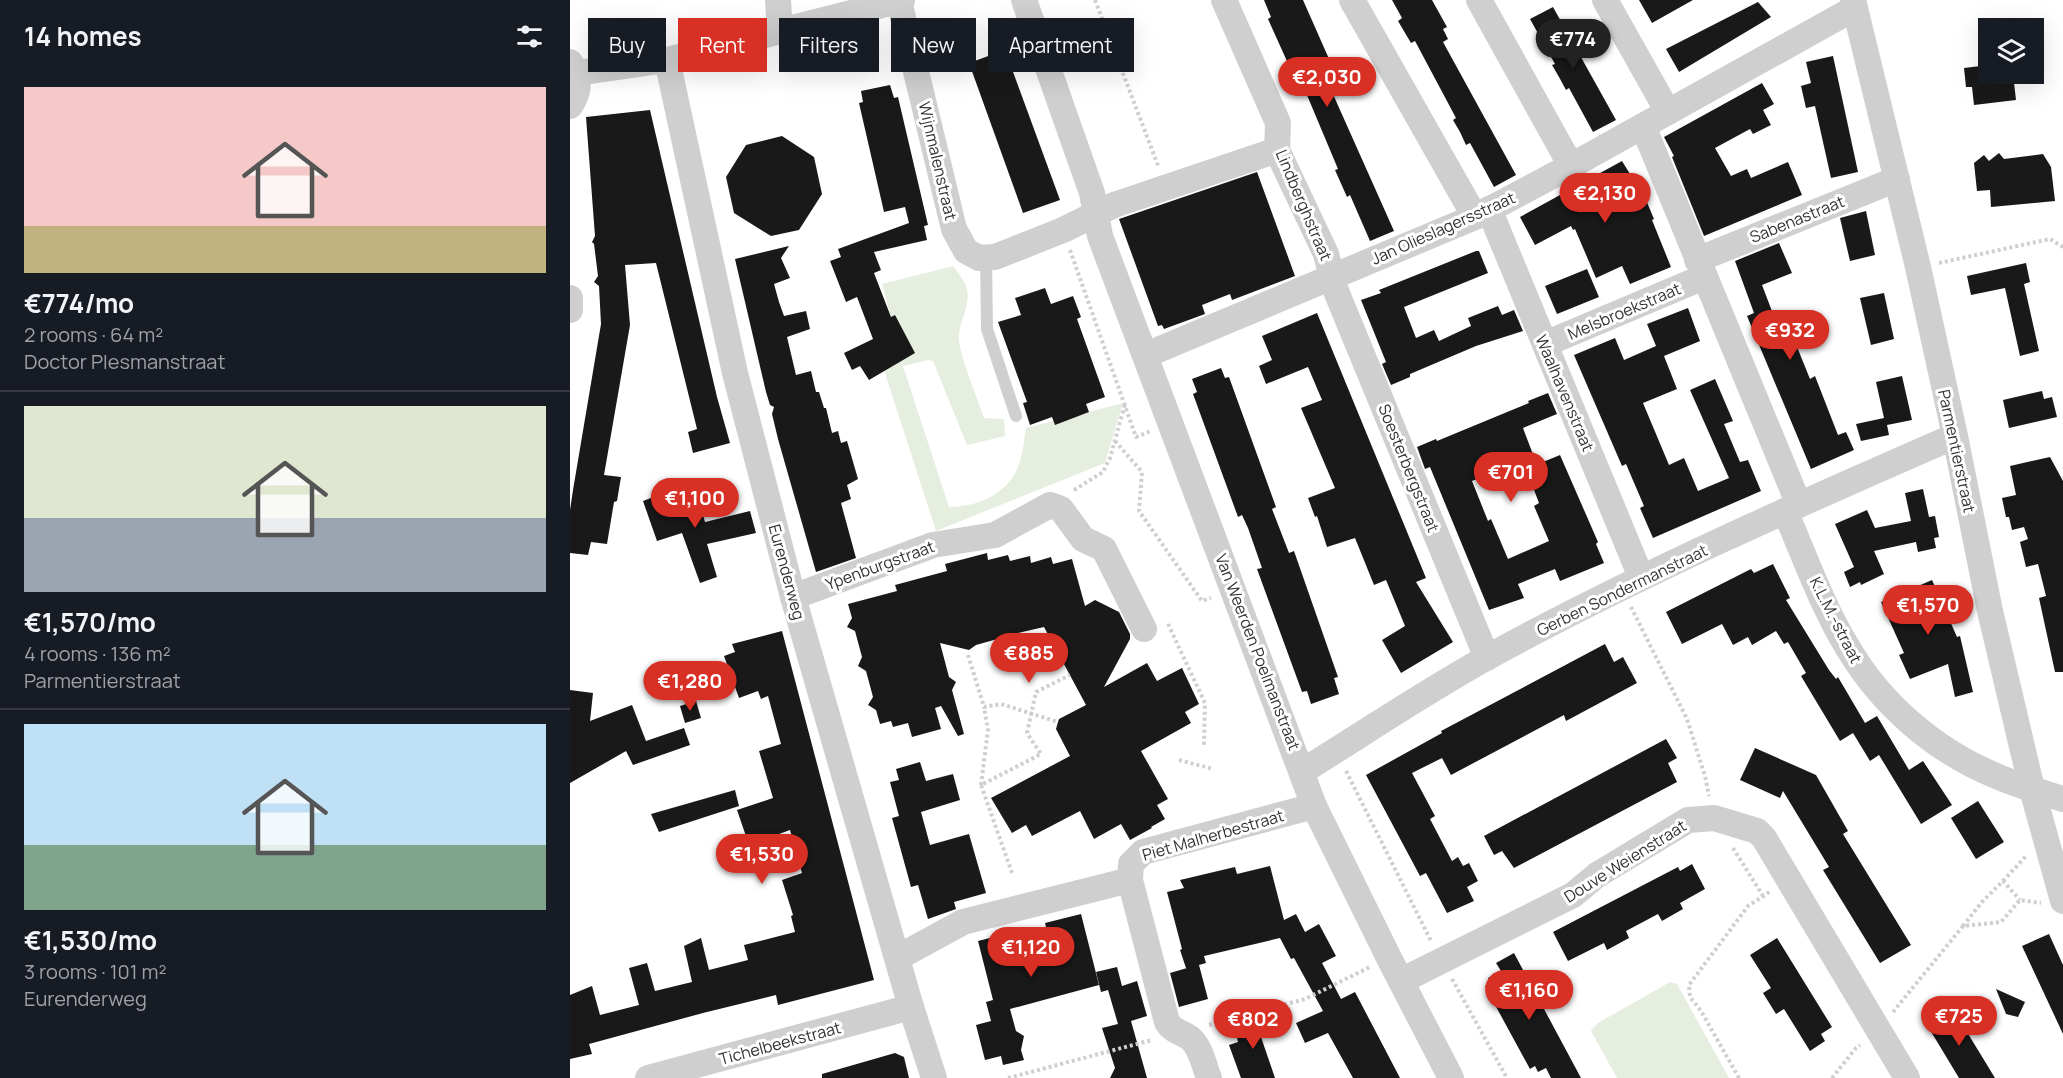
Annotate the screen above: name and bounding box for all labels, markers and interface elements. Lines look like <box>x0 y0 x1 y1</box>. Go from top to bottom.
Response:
text: 14 homes <box>24 18 142 54</box>
chip: Buy <box>588 18 666 72</box>
chip: Rent <box>678 18 767 72</box>
chip: Filters <box>779 18 879 72</box>
chip: New <box>891 18 976 72</box>
chip: Apartment <box>988 18 1134 72</box>
map controls <box>1978 18 2044 84</box>
button: layers <box>1978 18 2044 84</box>
pin: €774 <box>1537 19 1609 70</box>
icon: filters <box>513 20 546 53</box>
text: €774 <box>1550 25 1596 52</box>
pin: €2,030 <box>1278 57 1376 108</box>
text: €2,030 <box>1292 63 1362 90</box>
street label: Wijnmalenstraat <box>914 100 962 222</box>
icon: home <box>231 126 339 234</box>
street label: Lindberghstraat <box>1271 146 1337 264</box>
pin: €2,130 <box>1556 173 1654 224</box>
text: €2,130 <box>1574 179 1636 206</box>
street label: Jan Olieslagersstraat <box>1367 186 1519 270</box>
street label: Sabenastraat <box>1746 190 1848 248</box>
street label: Melsbroekstraat <box>1564 277 1684 345</box>
text: €774/mo <box>24 285 134 321</box>
pin: €932 <box>1754 310 1826 361</box>
text: €932 <box>1765 316 1815 343</box>
text: 2 rooms · 64 m² <box>24 321 163 348</box>
street label: Waalhavenstraat <box>1531 331 1599 455</box>
text: Doctor Plesmanstraat <box>24 348 225 375</box>
street label: Parmentierstraat <box>1933 387 1981 515</box>
street label: Soesterbergstraat <box>1373 401 1445 535</box>
icon: home <box>231 445 339 553</box>
pin: €701 <box>1475 452 1547 503</box>
text: €701 <box>1488 458 1534 485</box>
pin: €1,100 <box>646 478 744 529</box>
text: €1,100 <box>665 484 725 511</box>
street label: Eurenderweg <box>764 522 810 622</box>
street label: Ypenburgstraat <box>822 535 938 595</box>
street label: Gerben Sondermanstraat <box>1533 539 1711 641</box>
street label: Van Weerden Poelmanstraat <box>1210 551 1306 753</box>
street label: K.L.M.-straat <box>1805 573 1867 667</box>
pin: €1,570 <box>1879 585 1977 636</box>
text: €1,570 <box>1896 591 1960 618</box>
text: €1,570/mo <box>24 604 156 640</box>
pin: €885 <box>993 633 1065 684</box>
text: €885 <box>1004 639 1054 666</box>
text: 4 rooms · 136 m² <box>24 640 171 667</box>
pin: €1,280 <box>641 661 739 712</box>
text: Parmentierstraat <box>24 667 181 694</box>
text: €1,280 <box>658 667 723 694</box>
icon: home <box>231 763 339 871</box>
street label: Piet Malherbestraat <box>1140 804 1286 866</box>
street label: Douve Weienstraat <box>1560 815 1690 907</box>
pin: €1,530 <box>713 834 811 885</box>
text: €1,530 <box>730 840 794 867</box>
text: €1,530/mo <box>24 922 157 958</box>
pin: €1,120 <box>982 927 1080 978</box>
text: €1,120 <box>1001 933 1061 960</box>
text: 3 rooms · 101 m² <box>24 958 166 985</box>
pin: €1,160 <box>1480 970 1578 1021</box>
text: €1,160 <box>1499 976 1559 1003</box>
text: Eurenderweg <box>24 985 147 1012</box>
pin: €725 <box>1923 996 1995 1047</box>
pin: €802 <box>1217 999 1289 1050</box>
text: €725 <box>1935 1002 1983 1029</box>
text: €802 <box>1228 1005 1278 1032</box>
street label: Tichelbeekstraat <box>717 1016 843 1070</box>

